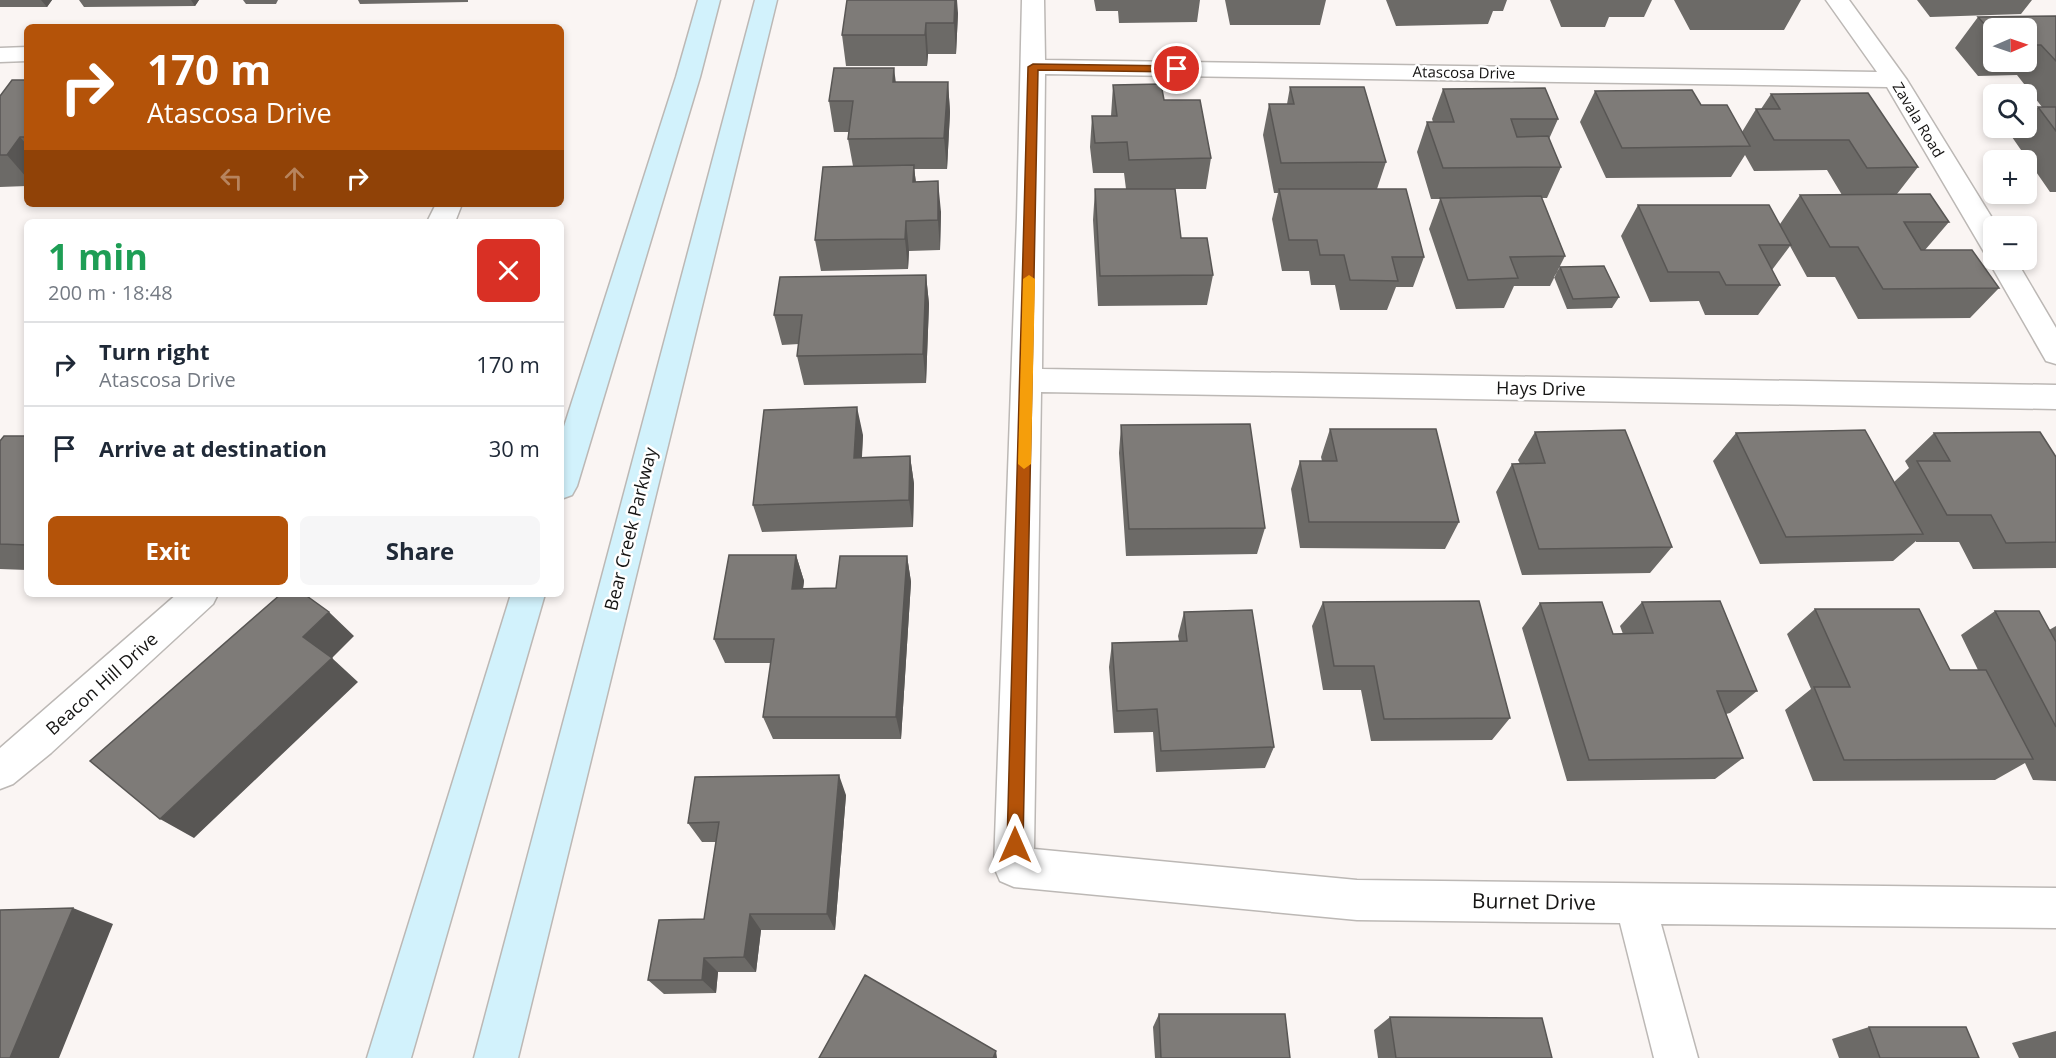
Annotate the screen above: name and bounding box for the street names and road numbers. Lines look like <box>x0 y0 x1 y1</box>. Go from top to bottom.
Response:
street label: Atascosa Drive <box>1413 61 1515 83</box>
street label: Zavala Road <box>1889 78 1949 161</box>
street label: Hays Drive <box>1496 375 1586 401</box>
street label: Bear Creek Parkway <box>598 444 662 613</box>
street label: Beacon Hill Drive <box>40 627 162 740</box>
street label: Burnet Drive <box>1472 886 1596 916</box>

